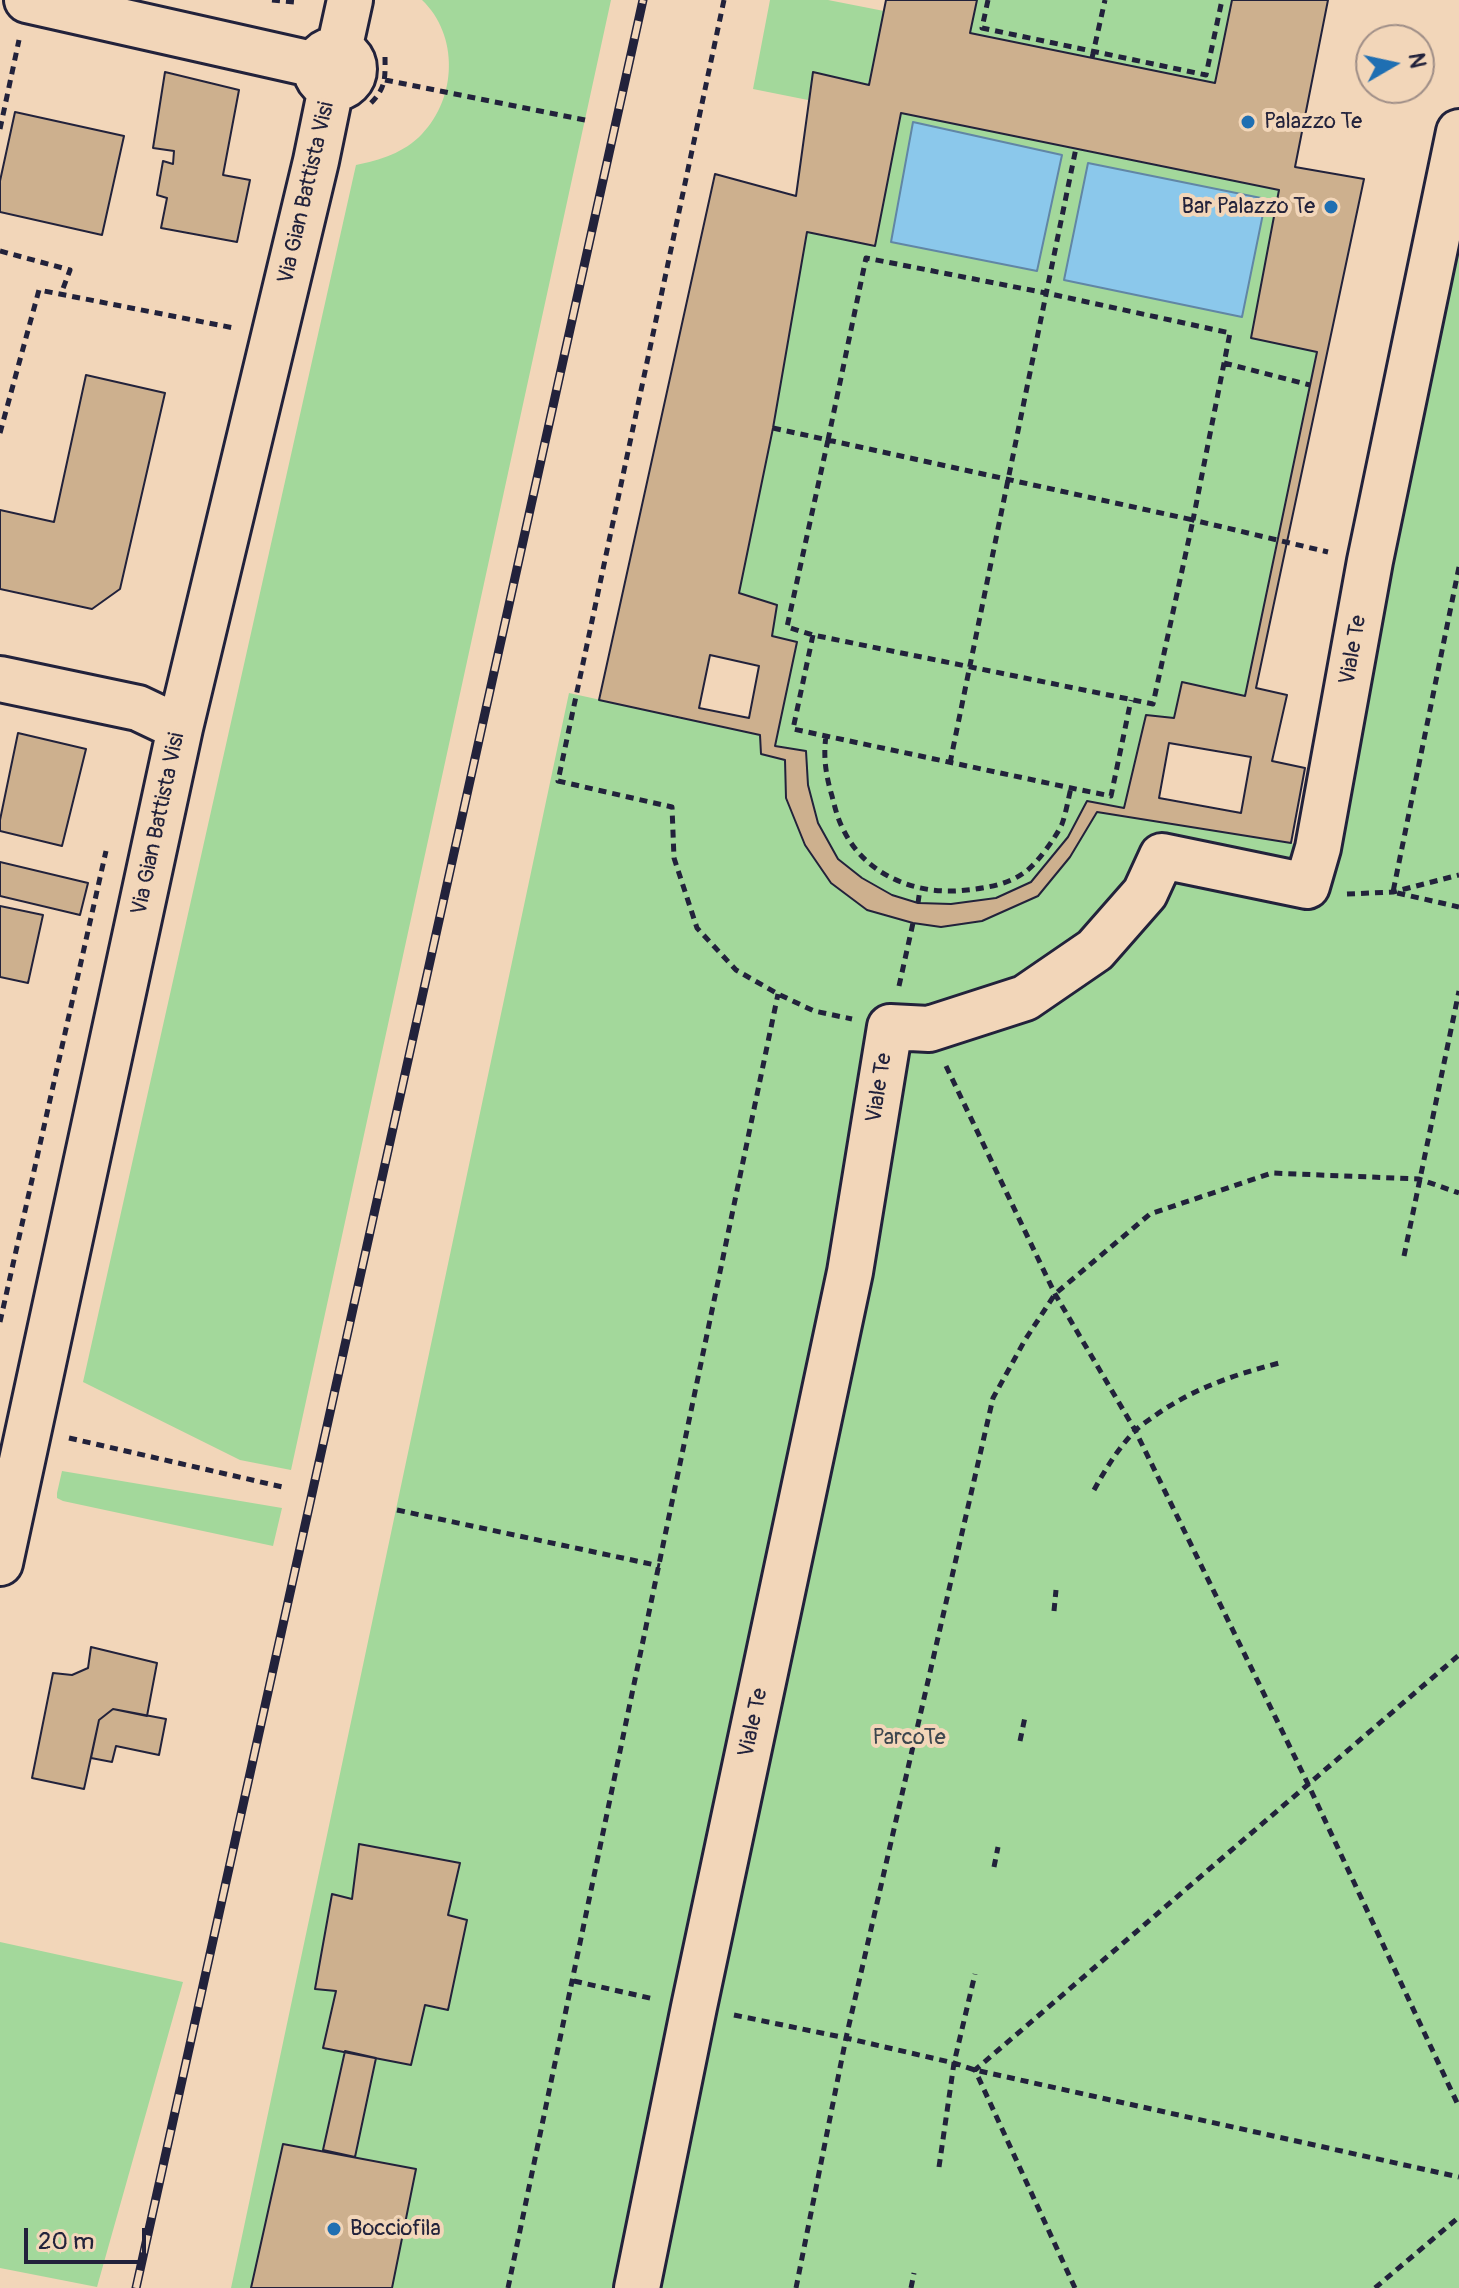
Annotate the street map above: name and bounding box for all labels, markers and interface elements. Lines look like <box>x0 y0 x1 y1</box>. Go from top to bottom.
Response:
north arrow <box>1355 24 1435 104</box>
text: N <box>1402 51 1432 70</box>
street label: Via Gian Battista Visi <box>273 100 341 286</box>
place label: Palazzo Te <box>1264 109 1362 135</box>
marker: Palazzo Te <box>1239 113 1257 131</box>
place label: Bar Palazzo Te <box>1181 194 1315 220</box>
marker: Bar Palazzo Te <box>1322 198 1340 216</box>
street label: Viale Te <box>1335 613 1373 687</box>
street label: Via Gian Battista Visi <box>127 730 191 918</box>
street label: Viale Te <box>861 1051 899 1125</box>
street label: Viale Te <box>734 1686 774 1760</box>
park label: ParcoTe <box>872 1725 946 1751</box>
scale bar <box>28 2212 150 2262</box>
place label: Bocciofila <box>350 2216 441 2242</box>
marker: Bocciofila <box>325 2220 343 2238</box>
text: 20 m <box>38 2227 94 2256</box>

